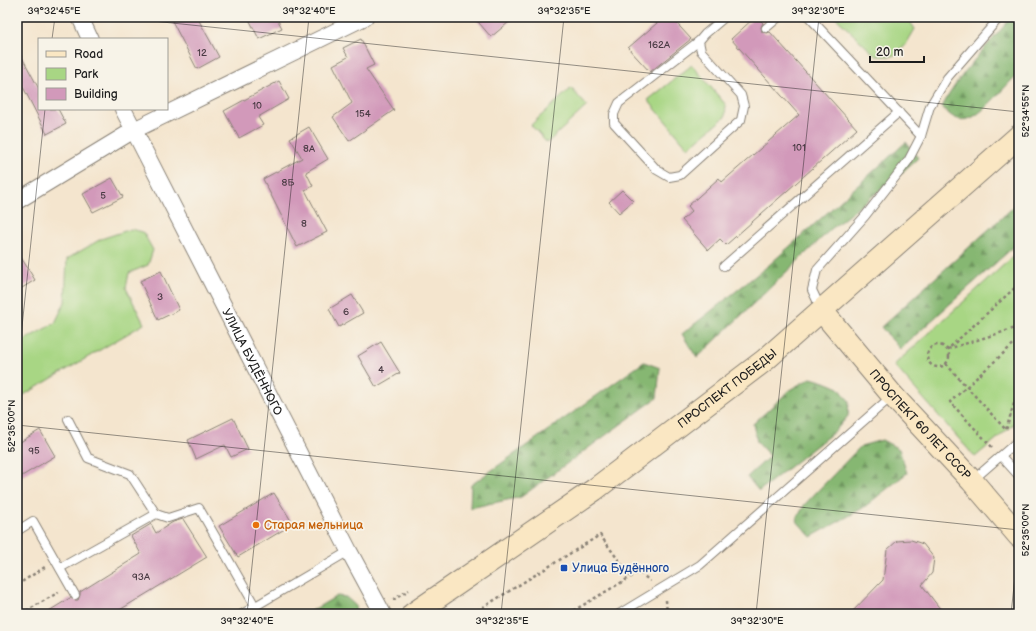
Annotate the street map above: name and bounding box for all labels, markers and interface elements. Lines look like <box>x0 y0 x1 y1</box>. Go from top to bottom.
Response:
text: 39°32'45"E <box>28 5 81 17</box>
text: 39°32'40"E <box>282 5 336 17</box>
text: 39°32'35"E <box>537 5 591 17</box>
text: 39°32'30"E <box>791 5 845 17</box>
legend <box>38 38 168 110</box>
scale bar <box>870 38 924 64</box>
house number: 162А <box>648 39 671 51</box>
text: 20 m <box>876 45 903 60</box>
text: Road <box>74 47 103 62</box>
house number: 12 <box>197 47 207 59</box>
text: Park <box>74 67 98 82</box>
text: 52°34'55"N <box>1020 84 1032 138</box>
text: Building <box>74 87 118 102</box>
house number: 10 <box>252 100 262 112</box>
house number: 154 <box>355 108 371 120</box>
house number: 101 <box>792 142 806 154</box>
house number: 8А <box>303 143 316 155</box>
house number: 8Б <box>282 177 294 189</box>
house number: 5 <box>100 190 106 202</box>
house number: 8 <box>301 218 307 230</box>
house number: 3 <box>157 291 163 303</box>
street label: УЛИЦА БУДЁННОГО <box>218 306 286 418</box>
house number: 6 <box>343 306 349 318</box>
street label: ПРОСПЕКТ ПОБЕДЫ <box>675 346 780 432</box>
house number: 4 <box>378 364 384 376</box>
street label: ПРОСПЕКТ 60 ЛЕТ СССР <box>866 367 974 483</box>
text: 52°35'00"N <box>6 399 18 453</box>
house number: 95 <box>28 445 40 457</box>
text: 52°35'00"N <box>1020 503 1032 557</box>
place label: Старая мельница <box>264 518 363 533</box>
marker: Старая мельница <box>251 520 261 530</box>
place label: Улица Будённого <box>572 561 669 576</box>
marker: Улица Будённого <box>559 563 569 573</box>
house number: 93А <box>132 571 151 583</box>
text: 39°32'40"E <box>220 615 274 627</box>
text: 39°32'35"E <box>475 615 529 627</box>
text: 39°32'30"E <box>730 615 784 627</box>

